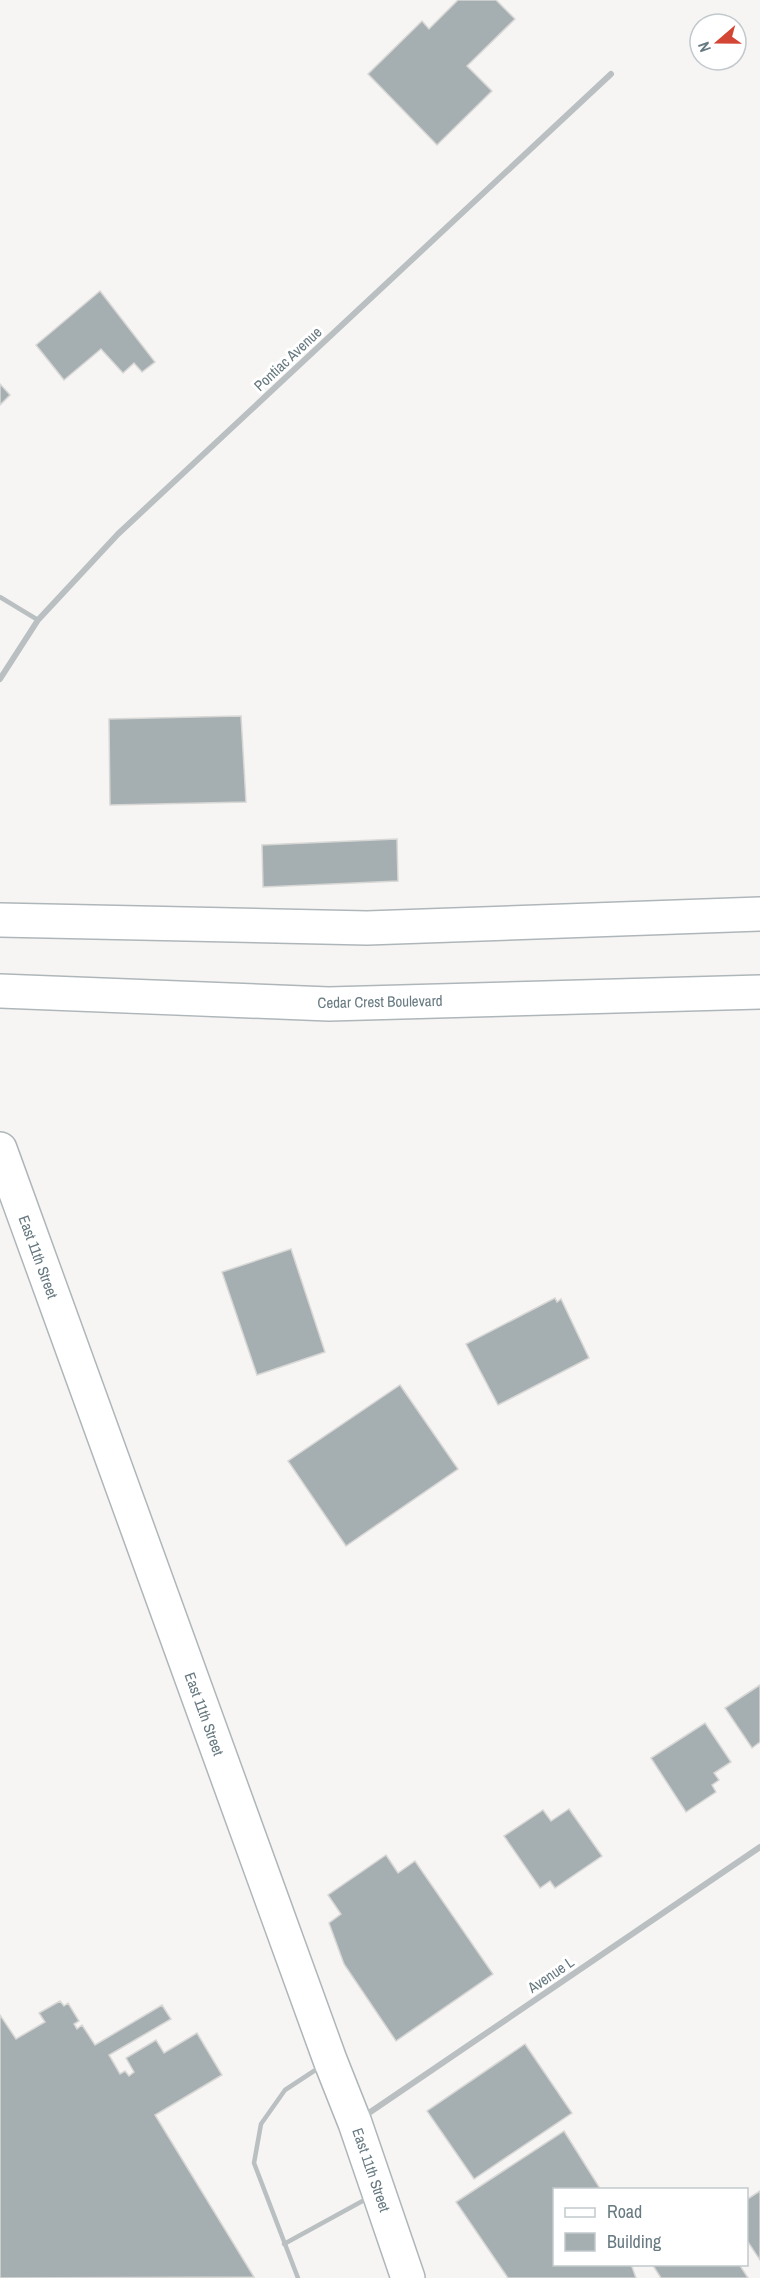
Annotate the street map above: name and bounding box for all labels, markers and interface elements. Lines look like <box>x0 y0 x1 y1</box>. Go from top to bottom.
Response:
north arrow <box>688 12 748 72</box>
text: N <box>692 39 716 55</box>
street label: Pontiac Avenue <box>249 322 326 396</box>
street label: Cedar Crest Boulevard <box>317 990 443 1013</box>
street label: East 11th Street <box>14 1212 63 1302</box>
street label: East 11th Street <box>180 1669 229 1759</box>
street label: Avenue L <box>523 1951 578 1998</box>
street label: East 11th Street <box>347 2125 396 2215</box>
legend <box>553 2188 748 2266</box>
text: Road <box>607 2199 642 2224</box>
text: Building <box>607 2229 662 2254</box>

